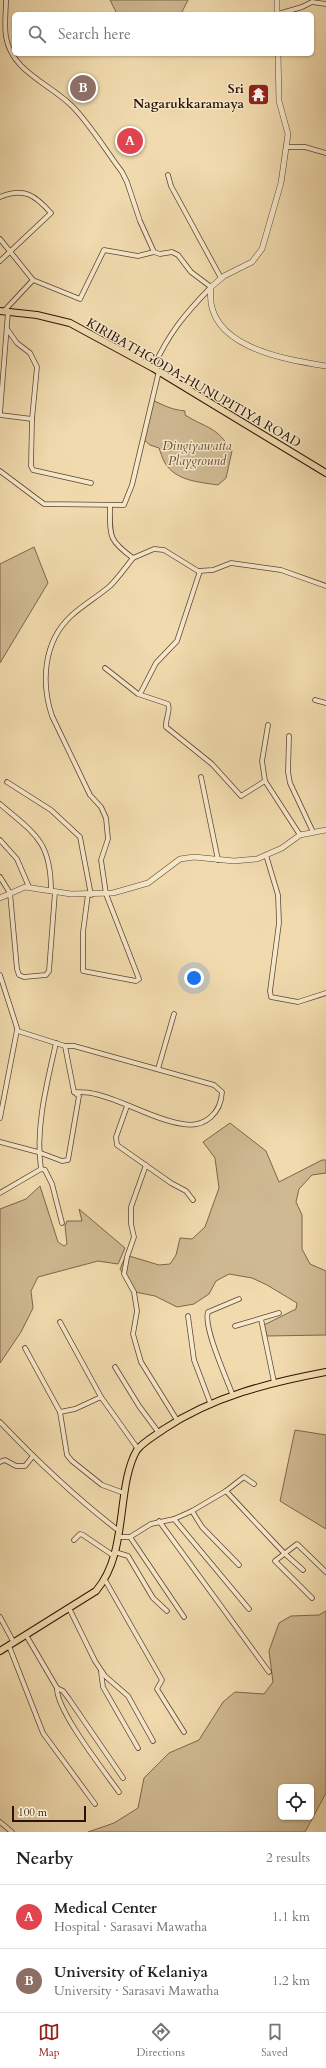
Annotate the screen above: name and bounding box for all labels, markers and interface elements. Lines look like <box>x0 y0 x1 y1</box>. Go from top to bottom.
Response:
search box <box>12 12 314 56</box>
icon: search <box>26 23 48 45</box>
text: Search here <box>58 24 131 44</box>
pin: B <box>70 73 96 103</box>
place label: Sri Nagarukkaramaya <box>133 80 245 113</box>
temple icon: Sri Nagarukkaramaya <box>246 82 272 108</box>
pin: A <box>117 126 143 156</box>
street label: KIRIBATHGODA-HUNUPITIYA ROAD <box>83 314 304 452</box>
park label: Dingiyawatta Playground <box>162 437 232 470</box>
your location <box>184 968 204 988</box>
map controls <box>278 1784 314 1820</box>
button: locate <box>278 1784 314 1820</box>
scale bar <box>12 1804 86 1823</box>
text: 100 m <box>18 1805 47 1820</box>
text: Nearby <box>16 1847 73 1870</box>
text: 2 results <box>266 1849 310 1867</box>
text: Medical Center <box>54 1898 157 1918</box>
text: A <box>24 1908 34 1926</box>
text: 1.1 km <box>272 1908 310 1926</box>
text: Hospital · Sarasavi Mawatha <box>54 1918 207 1936</box>
text: University of Kelaniya <box>54 1962 208 1982</box>
text: B <box>24 1972 34 1990</box>
text: 1.2 km <box>272 1972 310 1990</box>
text: University · Sarasavi Mawatha <box>54 1982 219 2000</box>
tab: Map <box>38 2021 60 2060</box>
tab: Directions <box>136 2021 185 2060</box>
tab: Saved <box>261 2021 288 2060</box>

